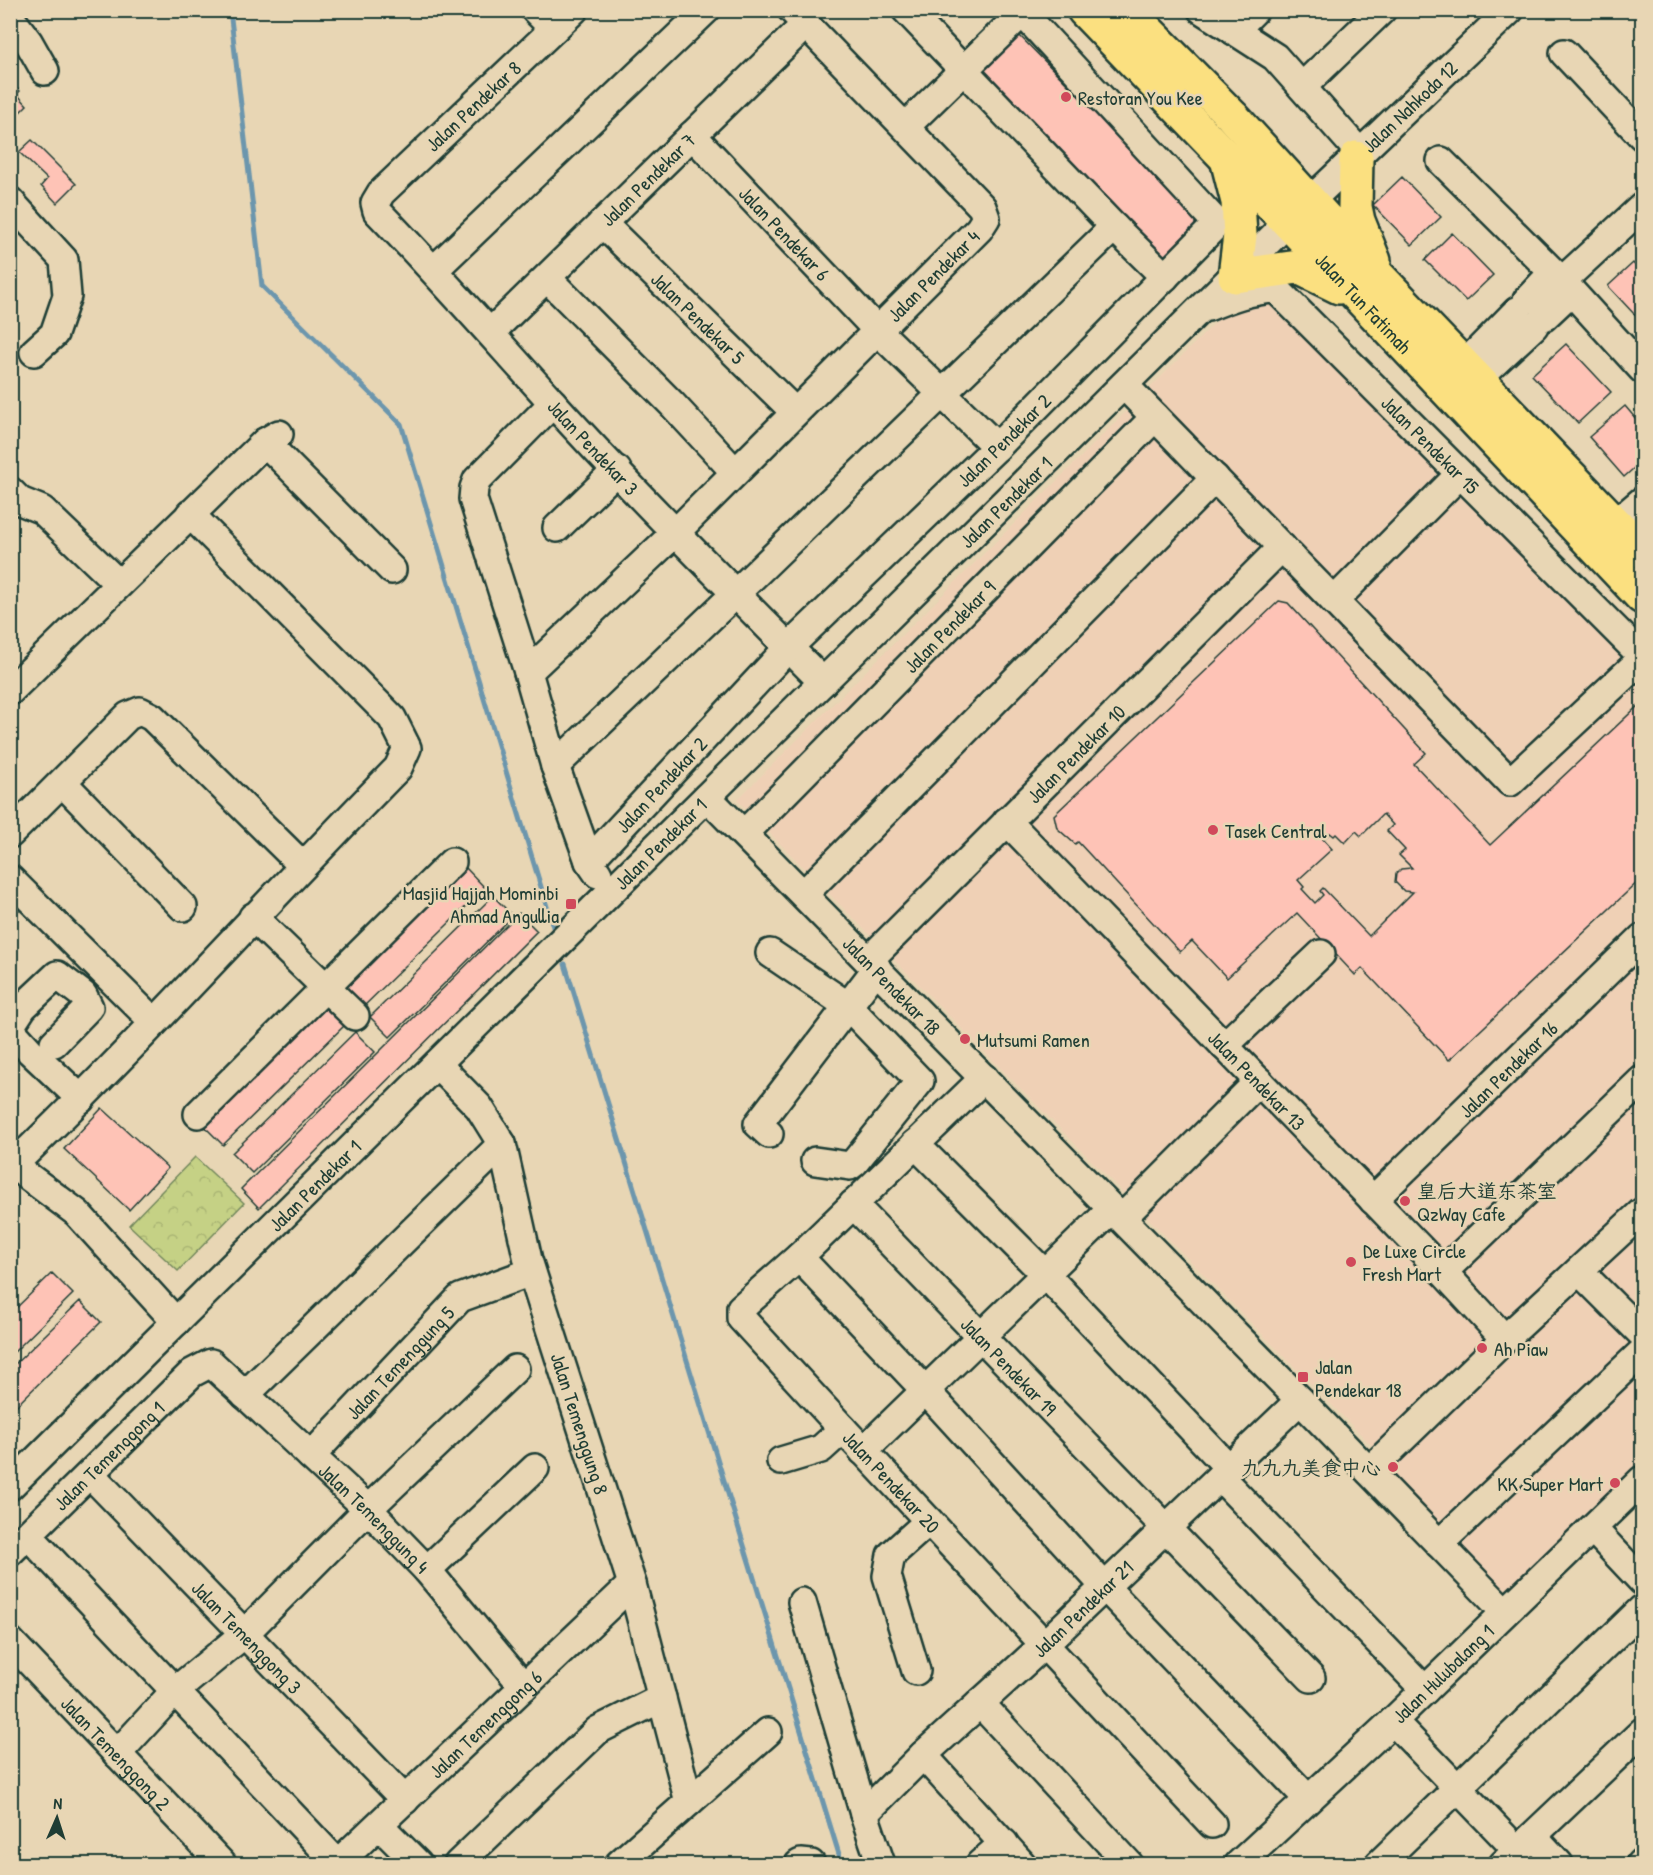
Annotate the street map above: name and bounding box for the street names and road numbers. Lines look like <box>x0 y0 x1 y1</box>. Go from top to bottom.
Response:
street label: Jalan Nahkoda 12 <box>1356 54 1463 158</box>
street label: Jalan Pendekar 8 <box>419 55 527 157</box>
street label: Jalan Pendekar 7 <box>594 126 701 232</box>
street label: Jalan Pendekar 6 <box>733 180 836 286</box>
street label: Jalan Pendekar 4 <box>881 223 985 327</box>
street label: Jalan Tun Fatimah <box>1310 246 1418 359</box>
street label: Jalan Pendekar 5 <box>646 265 752 370</box>
street label: Jalan Pendekar 2 <box>950 387 1057 493</box>
street label: Jalan Pendekar 15 <box>1376 389 1486 500</box>
street label: Jalan Pendekar 3 <box>542 393 645 501</box>
street label: Jalan Pendekar 1 <box>953 450 1058 553</box>
street label: Jalan Pendekar 9 <box>897 574 1001 678</box>
street label: Jalan Pendekar 10 <box>1020 698 1131 809</box>
street label: Jalan Pendekar 2 <box>609 730 713 838</box>
street label: Jalan Pendekar 1 <box>608 791 712 895</box>
street label: Jalan Pendekar 18 <box>837 930 947 1041</box>
street label: Jalan Pendekar 16 <box>1452 1014 1563 1123</box>
street label: Jalan Pendekar 13 <box>1203 1024 1312 1136</box>
street label: Jalan Pendekar 1 <box>262 1133 367 1237</box>
street label: Jalan Temenggung 5 <box>339 1299 460 1425</box>
street label: Jalan Pendekar 19 <box>955 1311 1063 1421</box>
street label: Jalan Temenggung 8 <box>545 1349 616 1497</box>
street label: Jalan Temenggong 1 <box>47 1395 170 1516</box>
street label: Jalan Pendekar 20 <box>837 1424 947 1539</box>
street label: Jalan Temenggung 4 <box>313 1457 436 1579</box>
street label: Jalan Pendekar 21 <box>1026 1554 1138 1663</box>
street label: Jalan Temenggong 3 <box>186 1574 308 1699</box>
street label: Jalan Hulubalang 1 <box>1386 1618 1499 1729</box>
street label: Jalan Temenggong 6 <box>423 1663 547 1784</box>
street label: Jalan Temenggong 2 <box>55 1690 177 1816</box>

